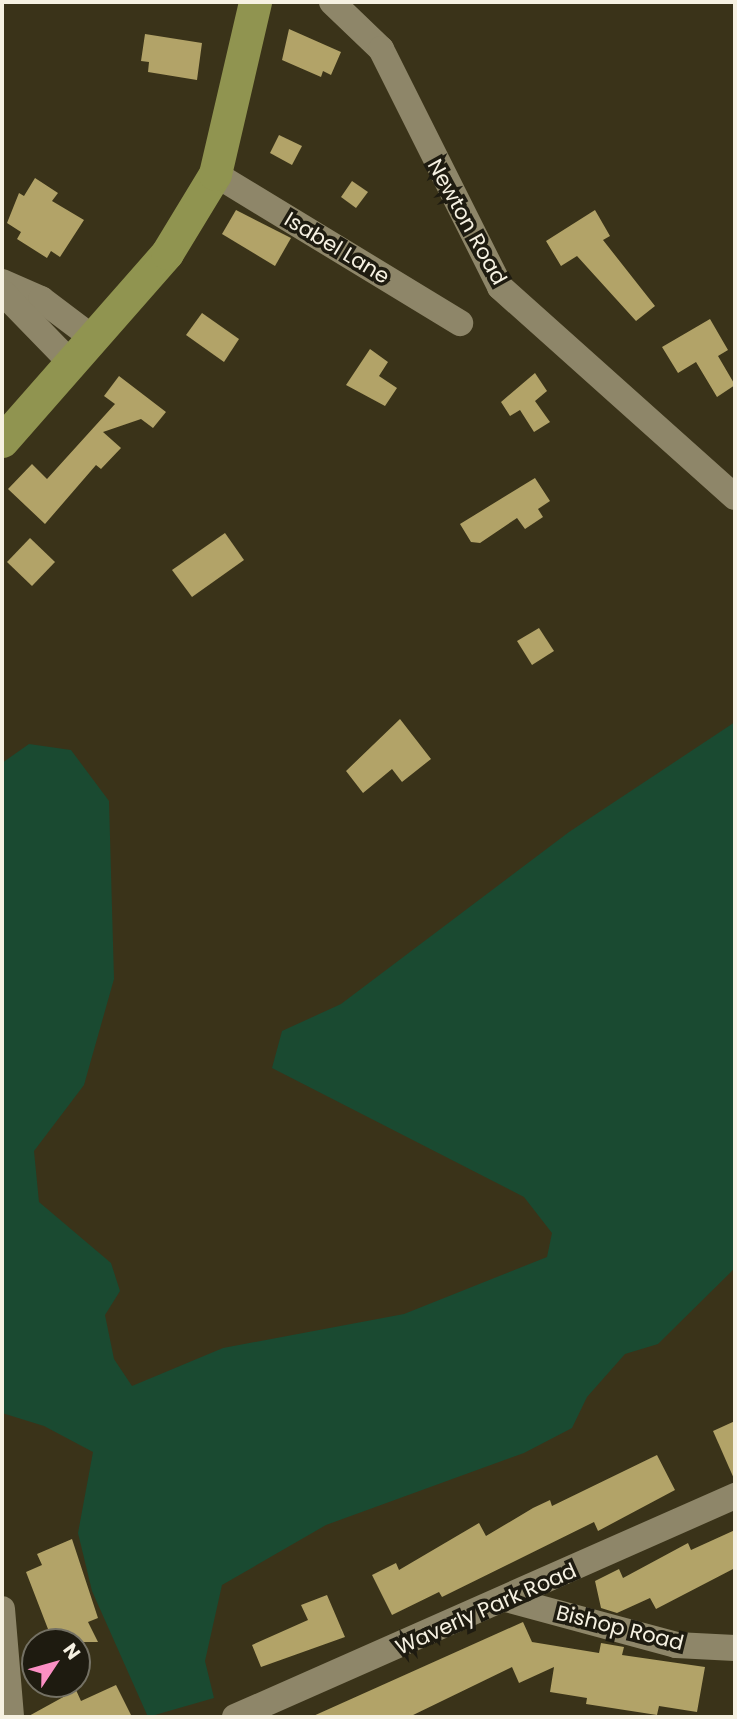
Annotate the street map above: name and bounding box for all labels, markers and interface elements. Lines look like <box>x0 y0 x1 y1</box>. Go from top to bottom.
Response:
street label: Newton Road <box>422 155 512 289</box>
street label: Isabel Lane <box>280 207 394 289</box>
street label: Waverly Park Road <box>392 1558 580 1660</box>
street label: Bishop Road <box>554 1600 686 1656</box>
north arrow <box>21 1628 91 1698</box>
text: N <box>57 1638 87 1665</box>

